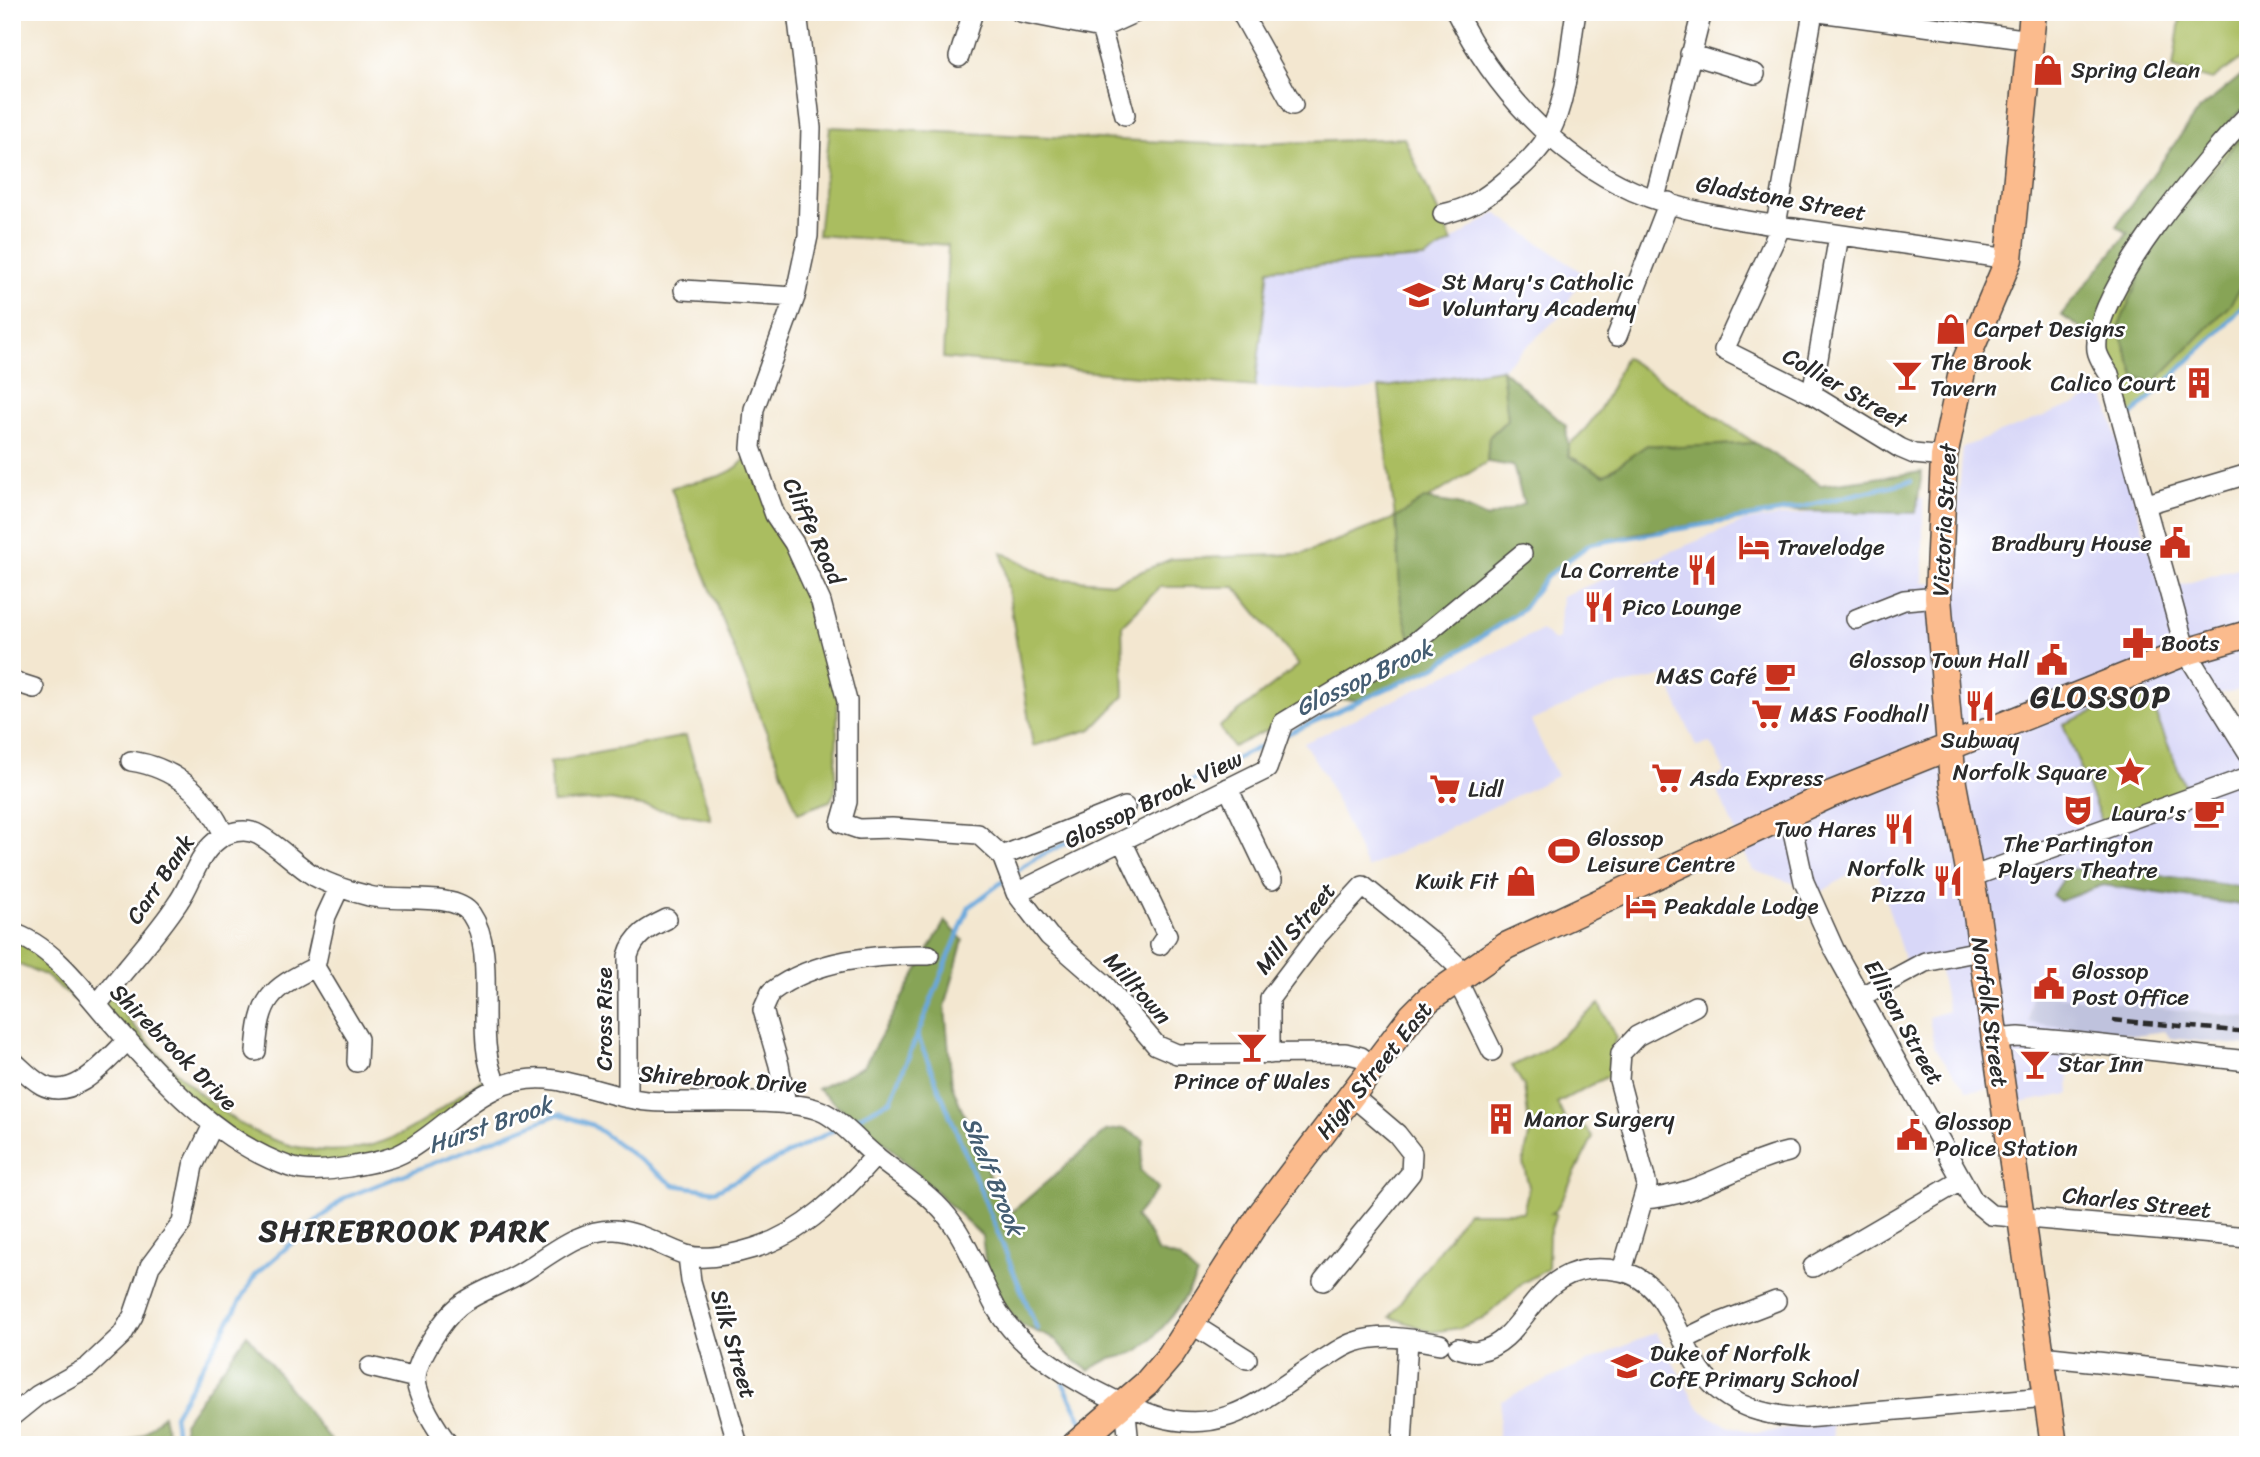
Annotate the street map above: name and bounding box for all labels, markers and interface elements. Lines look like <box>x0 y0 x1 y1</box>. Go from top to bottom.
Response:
place label: Spring Clean <box>2071 50 2201 91</box>
shop icon: Spring Clean <box>2031 53 2065 87</box>
street label: Gladstone Street <box>1693 163 1869 234</box>
place label: St Mary's Catholic Voluntary Academy <box>1442 262 1637 329</box>
school or university icon: St Mary's Catholic Voluntary Academy <box>1402 278 1436 312</box>
place label: Carpet Designs <box>1974 309 2125 350</box>
shop icon: Carpet Designs <box>1934 312 1968 346</box>
street label: Collier Street <box>1774 336 1917 442</box>
place label: The Brook Tavern <box>1930 342 2032 409</box>
bar icon: The Brook Tavern <box>1890 358 1924 392</box>
place label: Calico Court <box>2051 363 2176 404</box>
building icon: Calico Court <box>2182 366 2216 400</box>
street label: Victoria Street <box>1920 441 1969 597</box>
street label: Cliffe Road <box>771 471 857 593</box>
place label: Bradbury House <box>1991 523 2152 564</box>
public building icon: Bradbury House <box>2158 526 2192 560</box>
place label: Travelodge <box>1777 527 1885 568</box>
hotel icon: Travelodge <box>1737 530 1771 564</box>
place label: La Corrente <box>1561 550 1679 591</box>
restaurant icon: La Corrente <box>1685 553 1719 587</box>
place label: Pico Lounge <box>1622 587 1742 628</box>
restaurant icon: Pico Lounge <box>1582 590 1616 624</box>
place label: Boots <box>2161 623 2220 664</box>
pharmacy icon: Boots <box>2121 626 2155 660</box>
water label: Glossop Brook <box>1288 627 1441 728</box>
place label: Glossop Town Hall <box>1849 640 2029 681</box>
public building icon: Glossop Town Hall <box>2035 643 2069 677</box>
place label: M&S Café <box>1656 656 1757 697</box>
cafe icon: M&S Café <box>1763 659 1797 693</box>
district label: GLOSSOP <box>2030 670 2172 724</box>
restaurant icon: Subway <box>1963 689 1997 723</box>
place label: M&S Foodhall <box>1790 694 1929 735</box>
supermarket icon: M&S Foodhall <box>1750 697 1784 731</box>
place label: Subway <box>1941 720 2020 761</box>
street label: Glossop Brook View <box>1057 738 1251 861</box>
place label: Norfolk Square <box>1953 752 2107 793</box>
place icon: Norfolk Square <box>2113 755 2147 789</box>
place label: Asda Express <box>1689 758 1824 799</box>
supermarket icon: Asda Express <box>1650 761 1684 795</box>
place label: Lidl <box>1468 769 1504 810</box>
supermarket icon: Lidl <box>1428 772 1462 806</box>
theatre icon: The Partington Players Theatre <box>2061 793 2095 827</box>
place label: Laura's <box>2111 793 2186 834</box>
cafe icon: Laura's <box>2192 796 2226 830</box>
place label: Two Hares <box>1774 809 1877 850</box>
restaurant icon: Two Hares <box>1882 812 1916 846</box>
place label: Glossop Leisure Centre <box>1587 818 1735 885</box>
place label: The Partington Players Theatre <box>1998 824 2158 891</box>
street label: Carr Bank <box>115 825 206 933</box>
sports icon: Glossop Leisure Centre <box>1547 834 1581 868</box>
place label: Norfolk Pizza <box>1848 848 1926 915</box>
place label: Kwik Fit <box>1415 861 1500 902</box>
shop icon: Kwik Fit <box>1504 864 1538 898</box>
restaurant icon: Norfolk Pizza <box>1931 864 1965 898</box>
street label: Mill Street <box>1244 873 1347 984</box>
place label: Peakdale Lodge <box>1664 886 1819 927</box>
hotel icon: Peakdale Lodge <box>1624 889 1658 923</box>
street label: Norfolk Street <box>1959 934 2020 1090</box>
street label: Milltown <box>1093 942 1182 1035</box>
place label: Glossop Post Office <box>2072 951 2189 1018</box>
street label: Ellison Street <box>1852 952 1955 1093</box>
street label: Cross Rise <box>584 967 625 1071</box>
public building icon: Glossop Post Office <box>2032 967 2066 1001</box>
street label: Shirebrook Drive <box>100 973 248 1121</box>
street label: High Street East <box>1305 992 1443 1149</box>
bar icon: Prince of Wales <box>1235 1030 1269 1064</box>
place label: Star Inn <box>2058 1044 2143 1085</box>
bar icon: Star Inn <box>2018 1047 2052 1081</box>
street label: Shirebrook Drive <box>638 1053 808 1106</box>
place label: Prince of Wales <box>1174 1061 1331 1102</box>
water label: Hurst Brook <box>422 1083 561 1166</box>
place label: Manor Surgery <box>1524 1099 1675 1140</box>
building icon: Manor Surgery <box>1484 1102 1518 1136</box>
place label: Glossop Police Station <box>1935 1102 2078 1169</box>
water label: Shelf Brook <box>950 1110 1037 1245</box>
public building icon: Glossop Police Station <box>1895 1118 1929 1152</box>
street label: Charles Street <box>2061 1174 2213 1231</box>
district label: SHIREBROOK PARK <box>258 1204 550 1258</box>
street label: Silk Street <box>698 1284 769 1404</box>
place label: Duke of Norfolk CofE Primary School <box>1650 1333 1859 1400</box>
school or university icon: Duke of Norfolk CofE Primary School <box>1610 1349 1644 1383</box>

